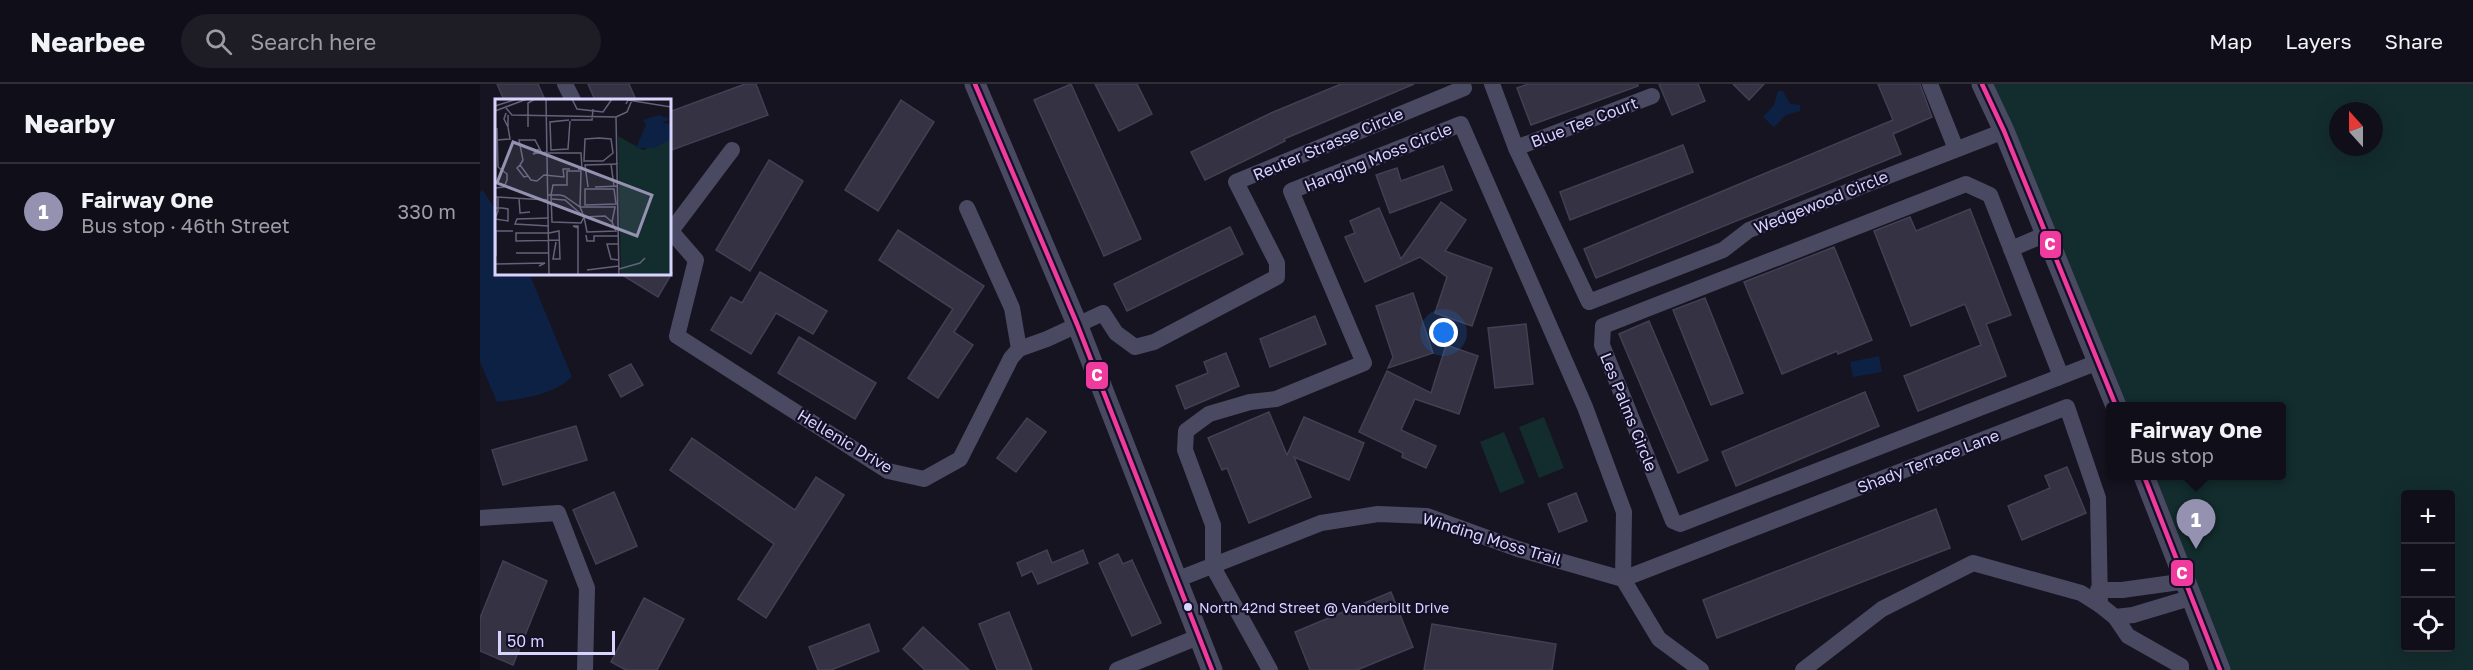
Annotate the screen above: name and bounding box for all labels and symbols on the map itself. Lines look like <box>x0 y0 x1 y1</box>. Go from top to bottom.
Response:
street label: Blue Tee Court <box>1528 92 1640 152</box>
inset map <box>495 99 670 274</box>
north arrow <box>2329 102 2383 156</box>
street label: Reuter Strasse Circle <box>1250 103 1406 185</box>
street label: Hanging Moss Circle <box>1301 118 1455 196</box>
street label: Wedgewood Circle <box>1751 166 1891 238</box>
line badge: C <box>2039 230 2062 259</box>
text: C <box>2044 234 2056 254</box>
your location <box>1429 318 1458 347</box>
street label: Les Palms Circle <box>1596 350 1662 474</box>
line badge: C <box>1085 361 1109 390</box>
text: C <box>1091 365 1103 385</box>
street label: Hellenic Drive <box>794 405 896 477</box>
street label: Shady Terrace Lane <box>1854 425 2002 497</box>
pin: 1 <box>2176 500 2216 549</box>
street label: Winding Moss Trail <box>1420 508 1564 570</box>
line badge: C <box>2170 559 2194 587</box>
text: C <box>2176 563 2188 583</box>
place label: North 42nd Street @ Vanderbilt Drive <box>1199 599 1449 616</box>
marker: North 42nd Street @ Vanderbilt Drive <box>1182 601 1194 613</box>
scale bar <box>498 628 615 656</box>

